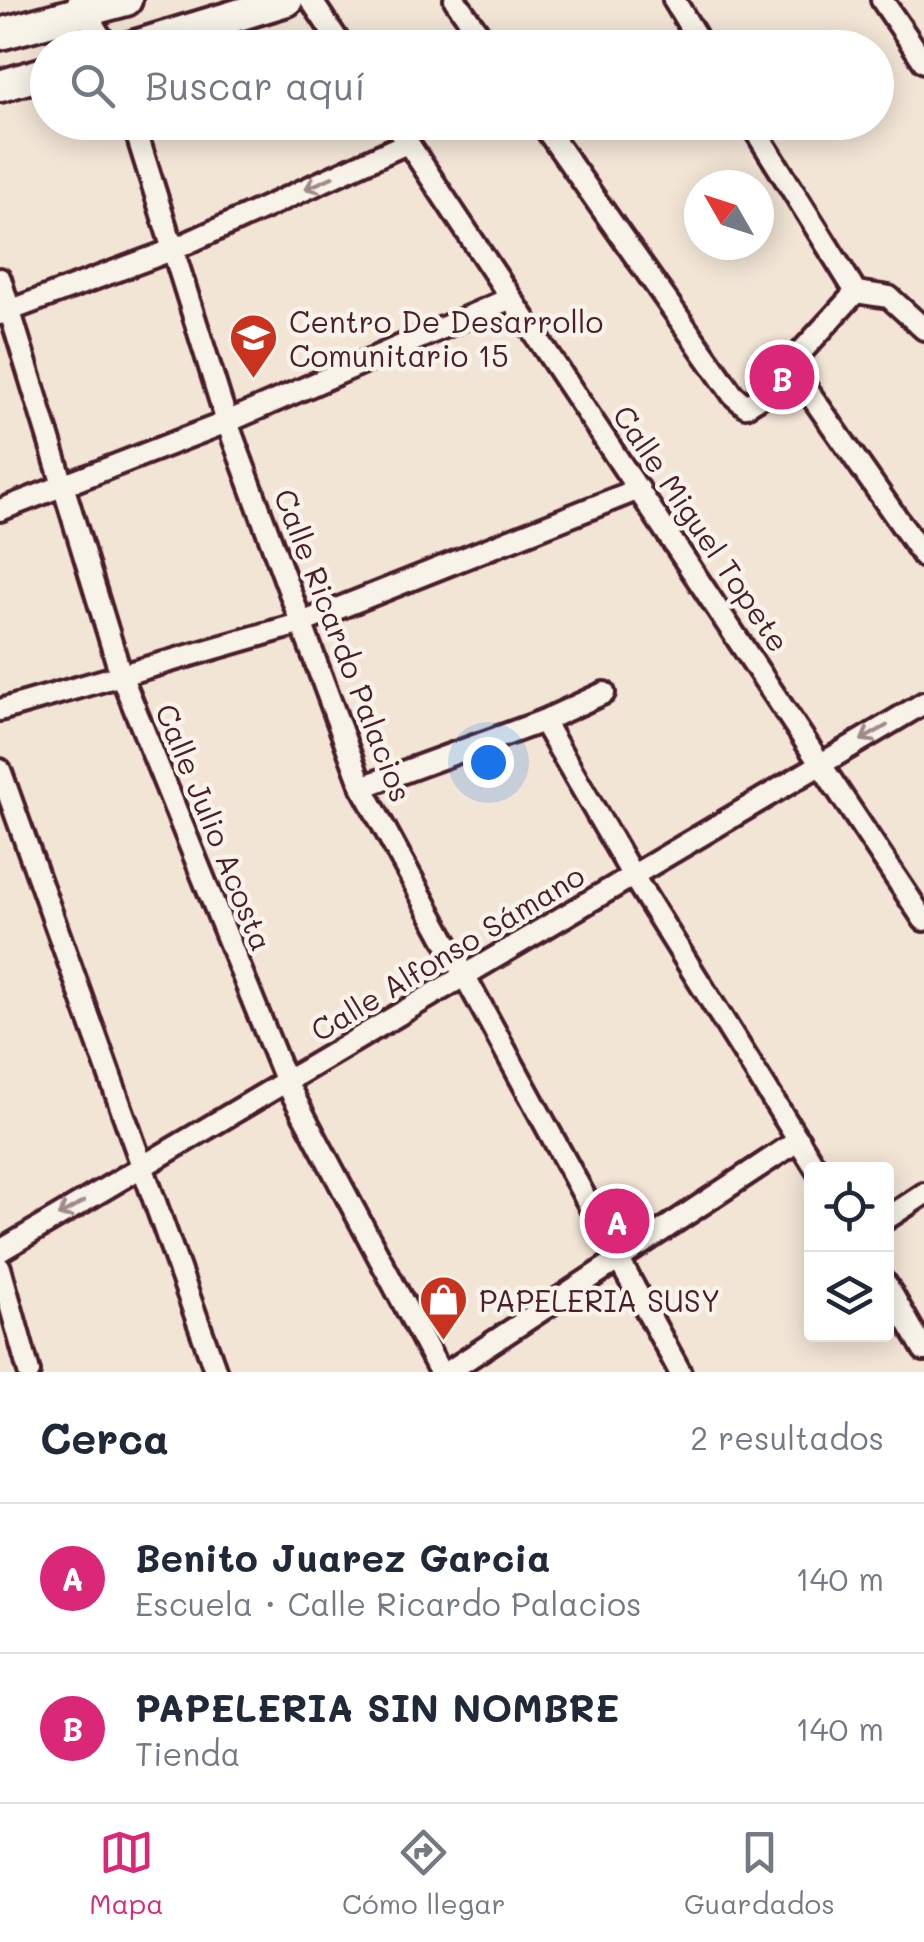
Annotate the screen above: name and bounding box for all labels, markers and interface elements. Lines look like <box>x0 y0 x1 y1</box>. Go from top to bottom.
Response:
search box <box>30 30 894 140</box>
icon: search <box>65 58 120 113</box>
text: Buscar aquí <box>145 60 366 110</box>
north arrow <box>684 170 774 260</box>
one-way arrow <box>304 175 335 193</box>
place label: Centro De Desarrollo Comunitario 15 <box>289 301 603 375</box>
school or university icon: Centro De Desarrollo Comunitario 15 <box>228 312 280 380</box>
pin: B <box>750 340 814 414</box>
street label: Calle Miguel Topete <box>605 397 799 659</box>
street label: Calle Ricardo Palacios <box>266 483 422 807</box>
street label: Calle Julio Acosta <box>147 698 283 956</box>
one-way arrow <box>860 723 888 743</box>
your location <box>463 737 514 788</box>
street label: Calle Alfonso Sámano <box>303 854 591 1050</box>
map controls <box>804 1162 894 1342</box>
button: locate <box>804 1162 894 1252</box>
pin: A <box>584 1184 650 1258</box>
one-way arrow <box>57 1199 86 1219</box>
button: layers <box>804 1252 894 1342</box>
shop icon: PAPELERIA SUSY <box>418 1274 470 1342</box>
place label: PAPELERIA SUSY <box>479 1280 720 1320</box>
text: Cerca <box>40 1410 169 1465</box>
text: 2 resultados <box>690 1416 884 1458</box>
text: Benito Juarez Garcia <box>135 1532 551 1582</box>
text: A <box>61 1557 84 1599</box>
text: 140 m <box>795 1557 884 1599</box>
text: Escuela · Calle Ricardo Palacios <box>135 1582 642 1624</box>
text: PAPELERIA SIN NOMBRE <box>135 1682 619 1732</box>
text: B <box>62 1707 83 1749</box>
text: 140 m <box>795 1707 884 1749</box>
text: Tienda <box>135 1732 240 1774</box>
tab: Mapa <box>89 1825 164 1921</box>
tab: Cómo llegar <box>342 1825 506 1921</box>
tab: Guardados <box>684 1825 835 1921</box>

